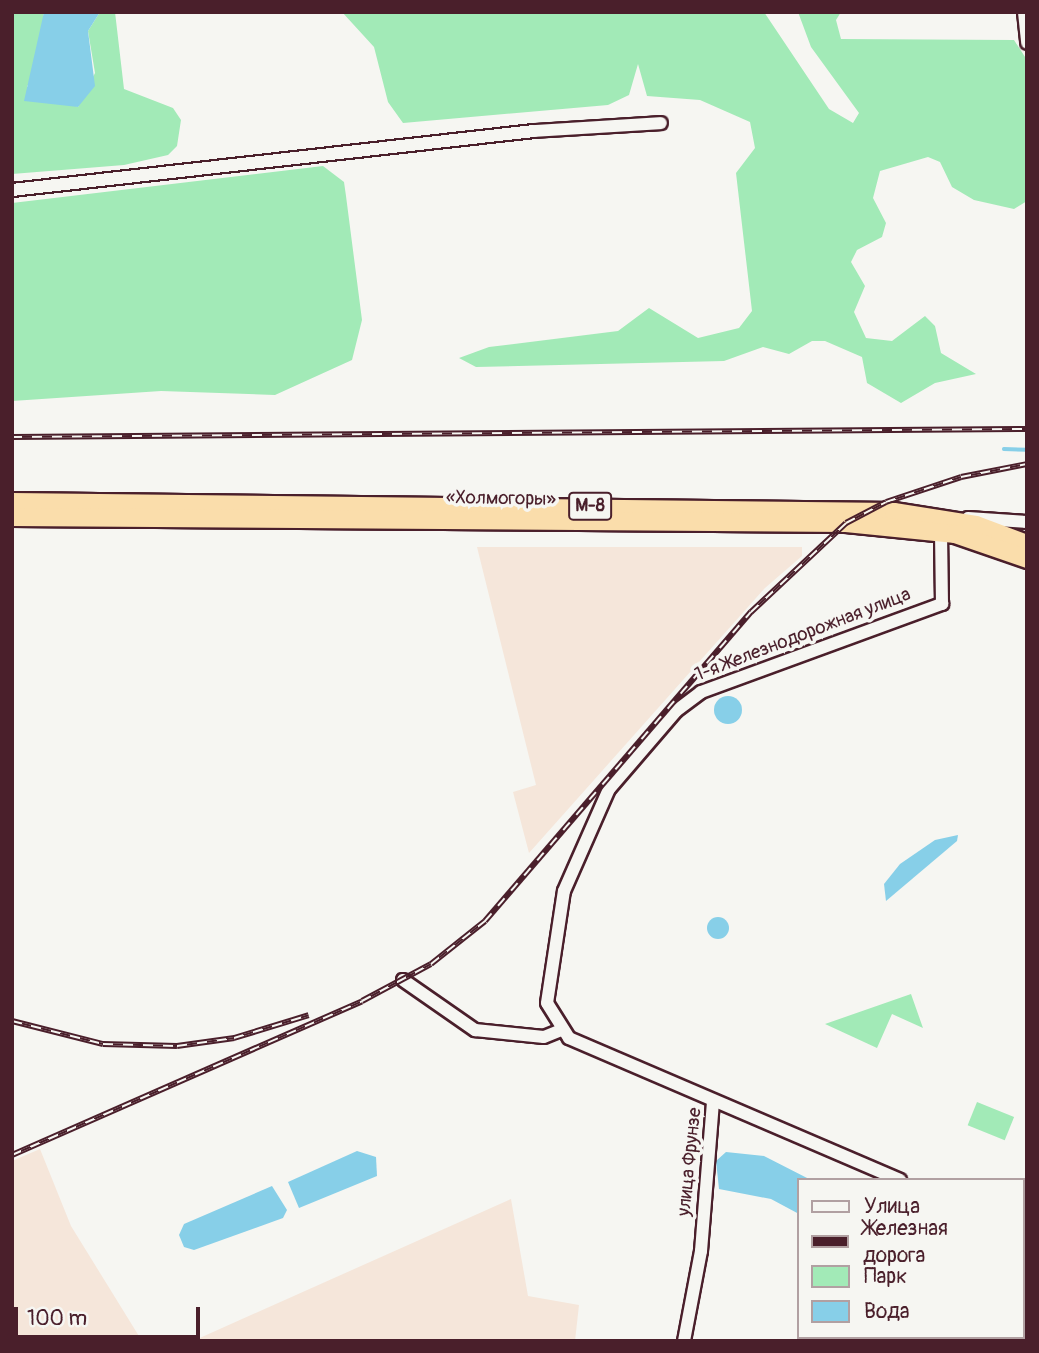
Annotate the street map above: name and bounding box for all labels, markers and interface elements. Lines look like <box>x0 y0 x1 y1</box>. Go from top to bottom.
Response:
street label: «Холмогоры» <box>446 487 556 511</box>
road number: М-8 <box>567 492 613 520</box>
street label: 1-я Железнодорожная улица <box>692 583 914 687</box>
street label: улица Фрунзе <box>673 1106 707 1218</box>
legend <box>797 1178 1025 1339</box>
text: Улица <box>864 1193 920 1220</box>
text: Железная дорога <box>863 1215 948 1269</box>
text: Парк <box>864 1263 907 1290</box>
scale bar <box>18 1294 203 1338</box>
text: Вода <box>864 1298 910 1325</box>
text: 100 m <box>27 1305 87 1332</box>

